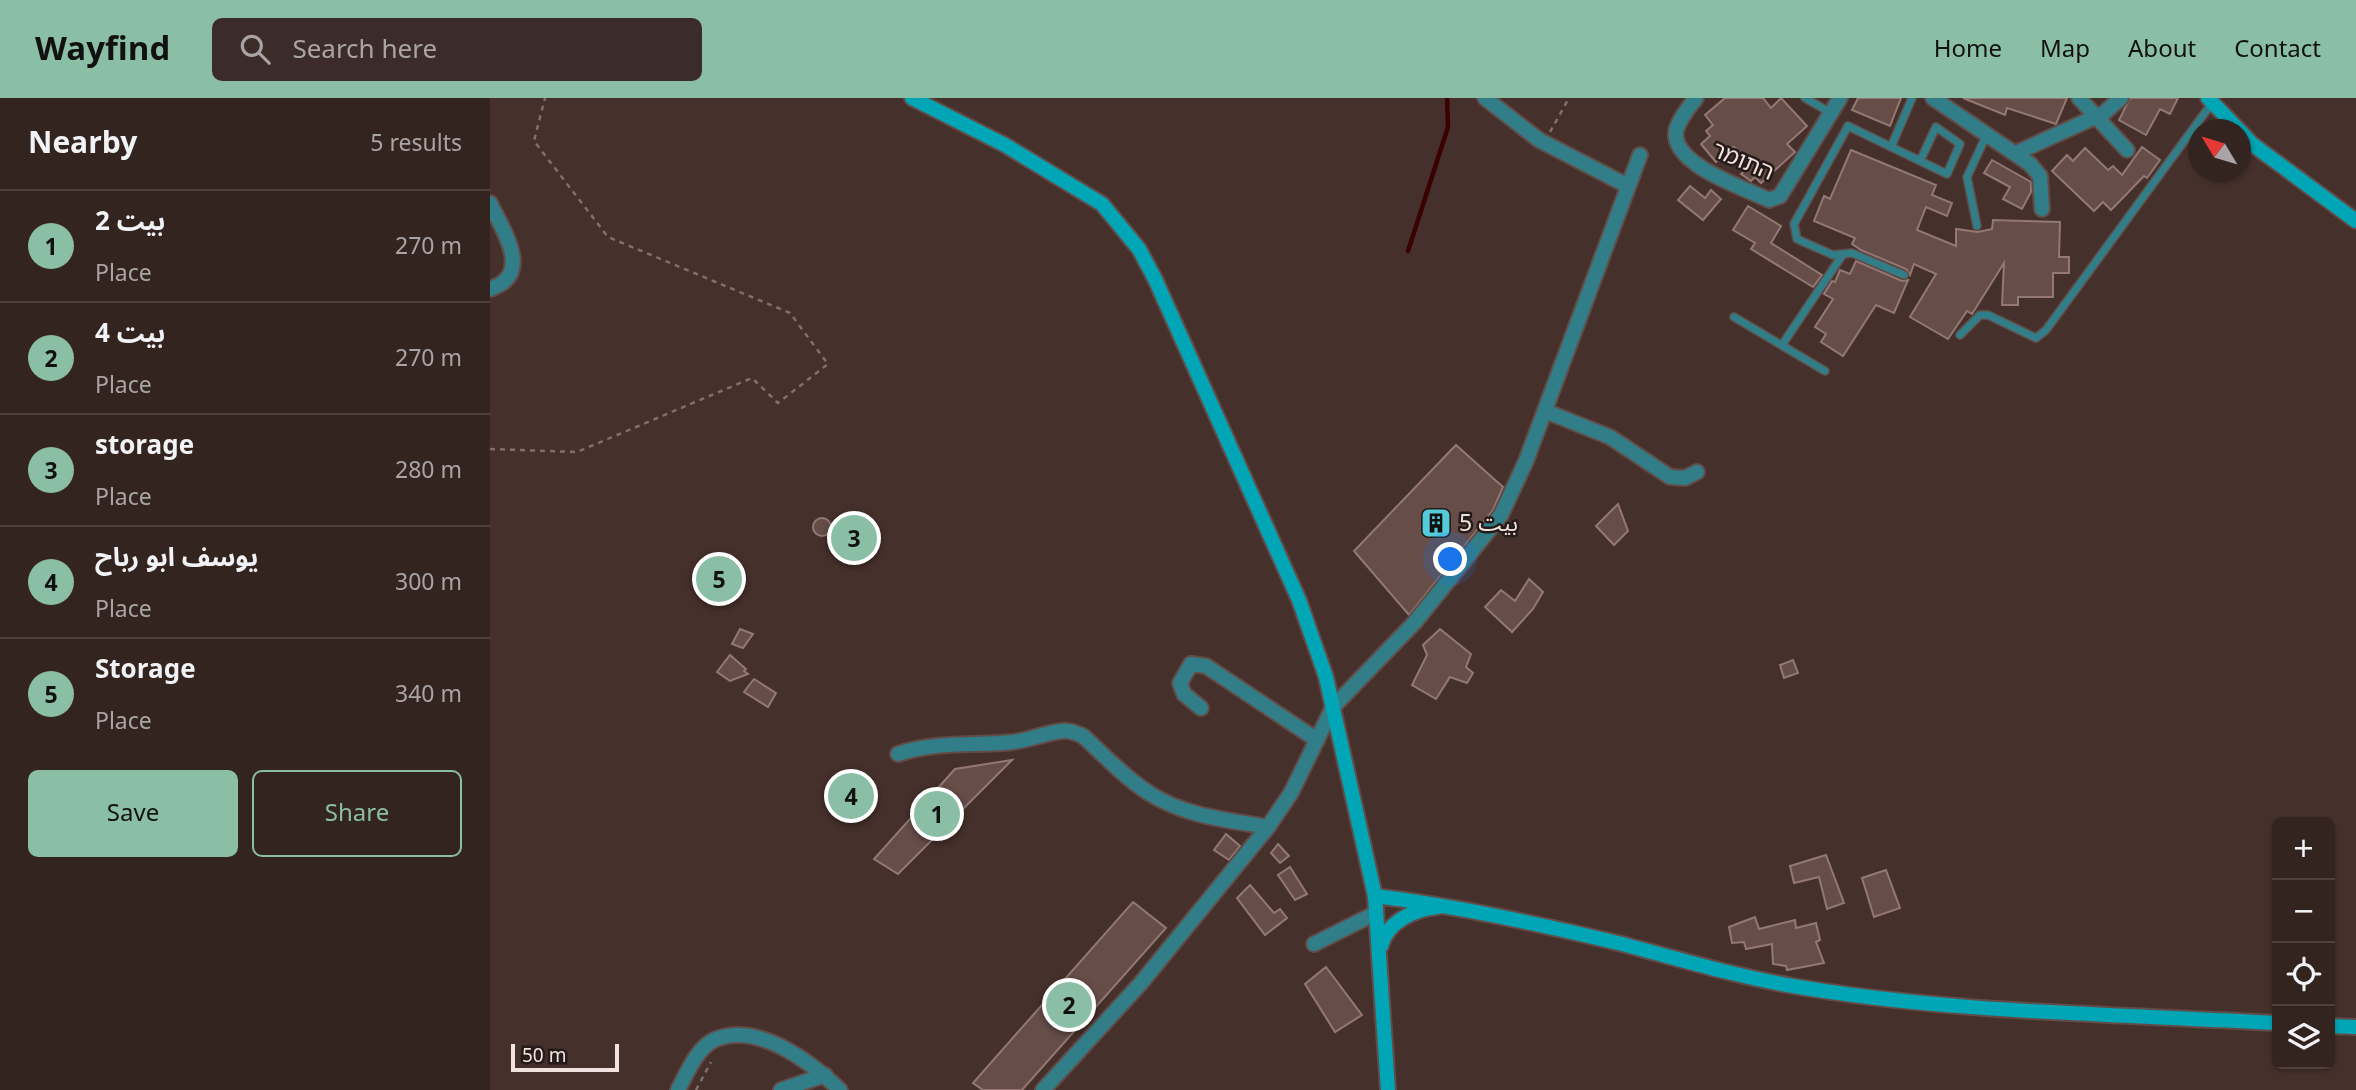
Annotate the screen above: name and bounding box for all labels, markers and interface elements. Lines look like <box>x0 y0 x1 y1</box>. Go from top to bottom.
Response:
text: Wayfind <box>35 15 170 84</box>
search box <box>212 18 702 81</box>
text: Search here <box>292 22 437 77</box>
text: Home <box>1934 24 2002 75</box>
text: Map <box>2040 24 2090 75</box>
text: About <box>2128 24 2196 75</box>
text: Contact <box>2234 24 2321 75</box>
icon: search <box>236 30 274 68</box>
text: Nearby <box>28 112 137 175</box>
text: 5 results <box>370 119 462 168</box>
north arrow <box>2188 119 2251 182</box>
street label: התומר <box>1704 126 1782 196</box>
text: بيت 2 <box>95 194 165 249</box>
text: 270 m <box>395 222 462 271</box>
text: 1 <box>44 223 58 272</box>
text: Place <box>95 249 152 298</box>
text: بيت 4 <box>95 306 165 361</box>
text: 270 m <box>395 334 462 383</box>
text: 2 <box>44 335 58 384</box>
text: Place <box>95 361 152 410</box>
text: storage <box>95 418 194 473</box>
text: 280 m <box>395 446 462 495</box>
text: 3 <box>44 447 58 496</box>
text: Place <box>95 473 152 522</box>
place label: بيت 5 <box>1459 499 1518 548</box>
building icon: بيت 5 <box>1419 506 1453 540</box>
pin: 3 <box>831 512 877 564</box>
text: يوسف ابو رباح <box>95 530 258 585</box>
your location <box>1433 542 1467 576</box>
pin: 5 <box>696 553 742 605</box>
text: 300 m <box>395 558 462 607</box>
text: 4 <box>44 559 58 608</box>
text: Place <box>95 585 152 634</box>
text: Storage <box>95 642 196 697</box>
text: 340 m <box>395 670 462 719</box>
text: 5 <box>44 671 58 720</box>
text: Place <box>95 697 152 746</box>
button: Save <box>28 770 238 857</box>
button: Share <box>252 770 462 857</box>
pin: 4 <box>828 770 874 822</box>
pin: 1 <box>914 788 960 840</box>
map controls <box>2272 817 2335 1069</box>
button: + <box>2272 817 2335 880</box>
button: − <box>2272 880 2335 943</box>
button: locate <box>2272 943 2335 1006</box>
pin: 2 <box>1046 979 1092 1031</box>
button: layers <box>2272 1006 2335 1069</box>
text: 50 m <box>522 1036 566 1076</box>
scale bar <box>511 1041 620 1073</box>

